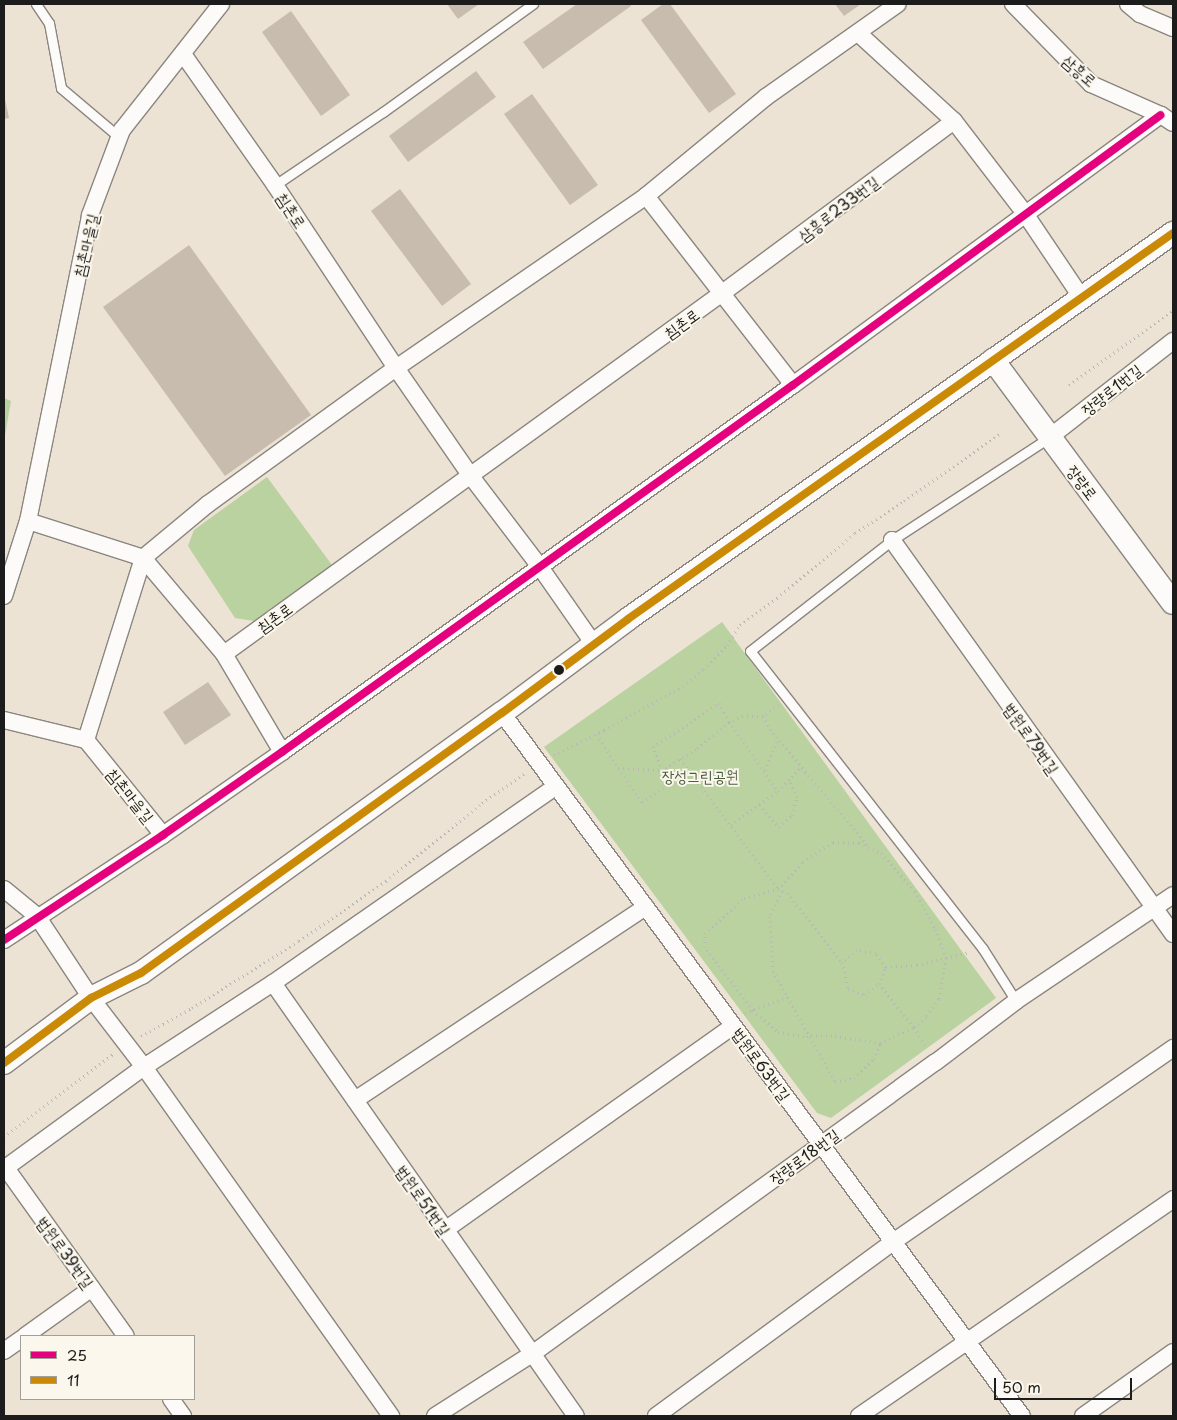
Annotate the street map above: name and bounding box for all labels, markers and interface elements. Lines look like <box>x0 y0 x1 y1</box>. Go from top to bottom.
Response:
street label: 삼흥로 <box>1059 50 1101 90</box>
street label: 삼흥로233번길 <box>794 171 882 245</box>
street label: 침촌로 <box>273 189 311 231</box>
street label: 침촌마을길 <box>68 211 102 279</box>
street label: 침촌로 <box>660 304 702 342</box>
street label: 장량로1번길 <box>1077 359 1145 419</box>
street label: 장량로 <box>1064 461 1102 503</box>
street label: 침촌로 <box>253 598 295 636</box>
unlabelled marker <box>554 665 564 675</box>
street label: 법원로79번길 <box>1000 699 1064 777</box>
street label: 침촌마을길 <box>103 764 159 826</box>
park label: 장성그린공원 <box>661 765 739 785</box>
street label: 법원로63번길 <box>729 1024 795 1104</box>
street label: 장량로18번길 <box>765 1124 843 1188</box>
street label: 법원로51번길 <box>393 1161 455 1239</box>
street label: 법원로39번길 <box>34 1212 98 1292</box>
legend <box>20 1335 195 1400</box>
text: 25 <box>67 1343 87 1366</box>
text: 11 <box>67 1368 80 1391</box>
scale bar <box>997 1368 1134 1400</box>
text: 50 m <box>1002 1375 1041 1398</box>

